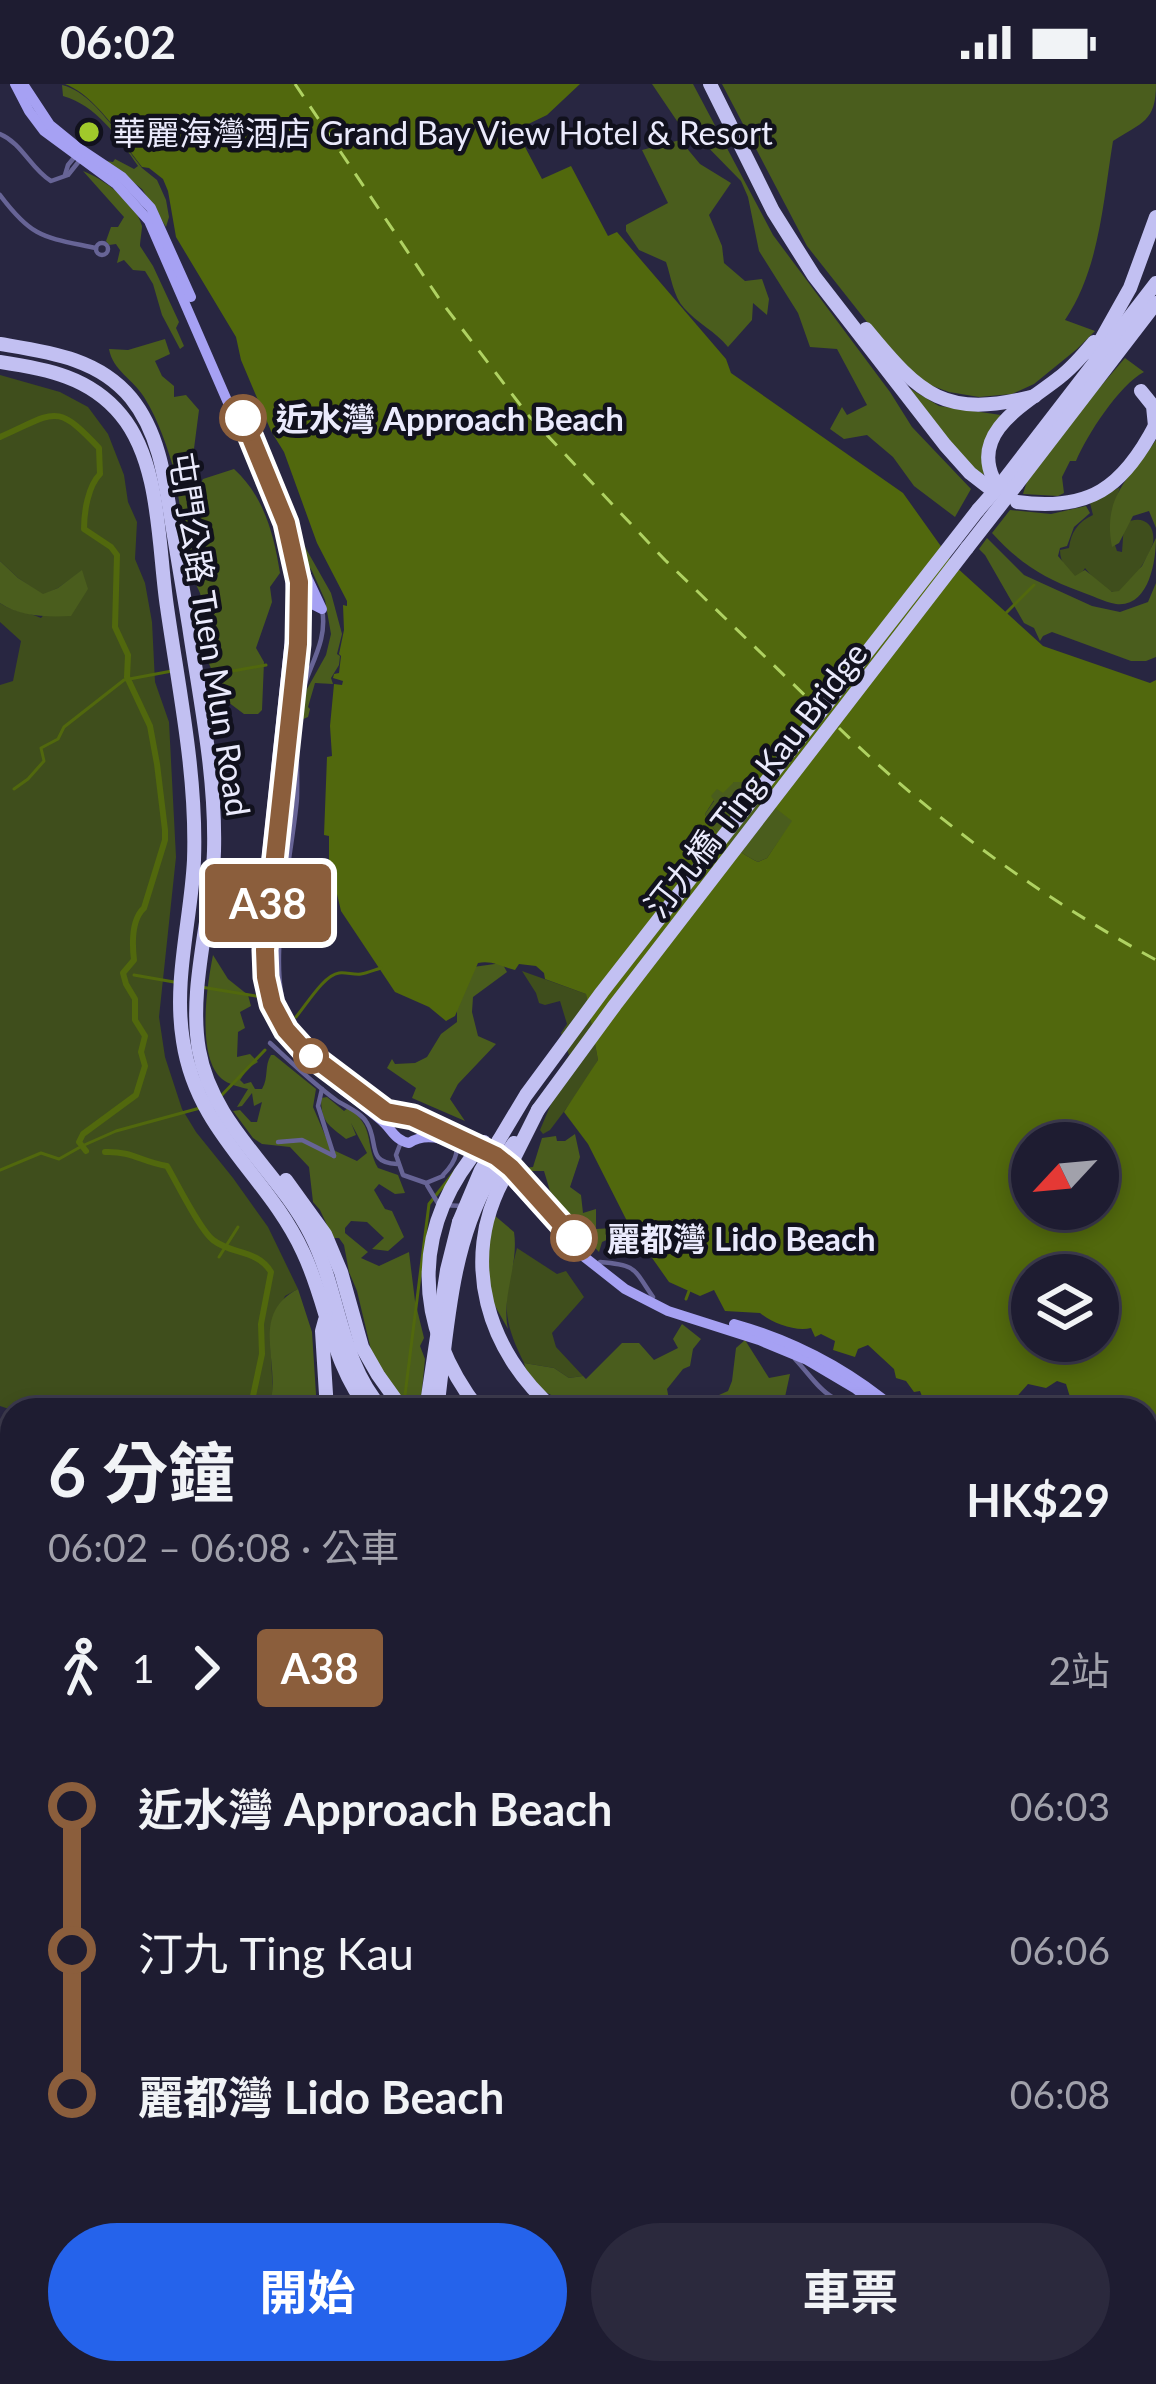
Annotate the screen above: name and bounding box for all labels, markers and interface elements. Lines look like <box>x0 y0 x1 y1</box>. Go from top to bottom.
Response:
text: 06:02 <box>60 15 176 69</box>
place label: 華麗海灣酒店 Grand Bay View Hotel & Resort <box>113 112 773 152</box>
marker: 華麗海灣酒店 Grand Bay View Hotel & Resort <box>76 119 102 145</box>
marker: 近水灣 Approach Beach <box>221 396 265 440</box>
place label: 近水灣 Approach Beach <box>276 398 624 438</box>
street label: 屯門公路 Tuen Mun Road <box>162 449 260 819</box>
street label: 汀九橋 Ting Kau Bridge <box>635 634 875 924</box>
line badge: A38 <box>199 864 337 942</box>
text: A38 <box>229 878 307 928</box>
unlabelled marker <box>295 1040 327 1072</box>
north arrow <box>1011 1122 1119 1230</box>
map controls <box>1011 1122 1119 1362</box>
marker: 麗都灣 Lido Beach <box>552 1216 596 1260</box>
place label: 麗都灣 Lido Beach <box>607 1218 876 1258</box>
button: layers <box>1011 1254 1119 1362</box>
text: 6 分鐘 <box>48 1432 234 1511</box>
text: HK$29 <box>966 1473 1110 1527</box>
text: 06:02 – 06:08 · 公車 <box>48 1524 399 1570</box>
icon: walk <box>48 1635 114 1701</box>
icon: forward <box>173 1635 239 1701</box>
text: A38 <box>281 1643 359 1693</box>
text: 1 <box>132 1645 155 1691</box>
text: 2站 <box>1048 1647 1110 1693</box>
text: 近水灣 Approach Beach <box>138 1782 612 1836</box>
text: 06:03 <box>1010 1783 1110 1829</box>
text: 汀九 Ting Kau <box>138 1926 414 1980</box>
text: 06:06 <box>1010 1927 1110 1973</box>
text: 麗都灣 Lido Beach <box>138 2070 504 2124</box>
text: 06:08 <box>1010 2071 1110 2117</box>
button: 開始 <box>48 2223 567 2361</box>
button: 車票 <box>591 2223 1110 2361</box>

